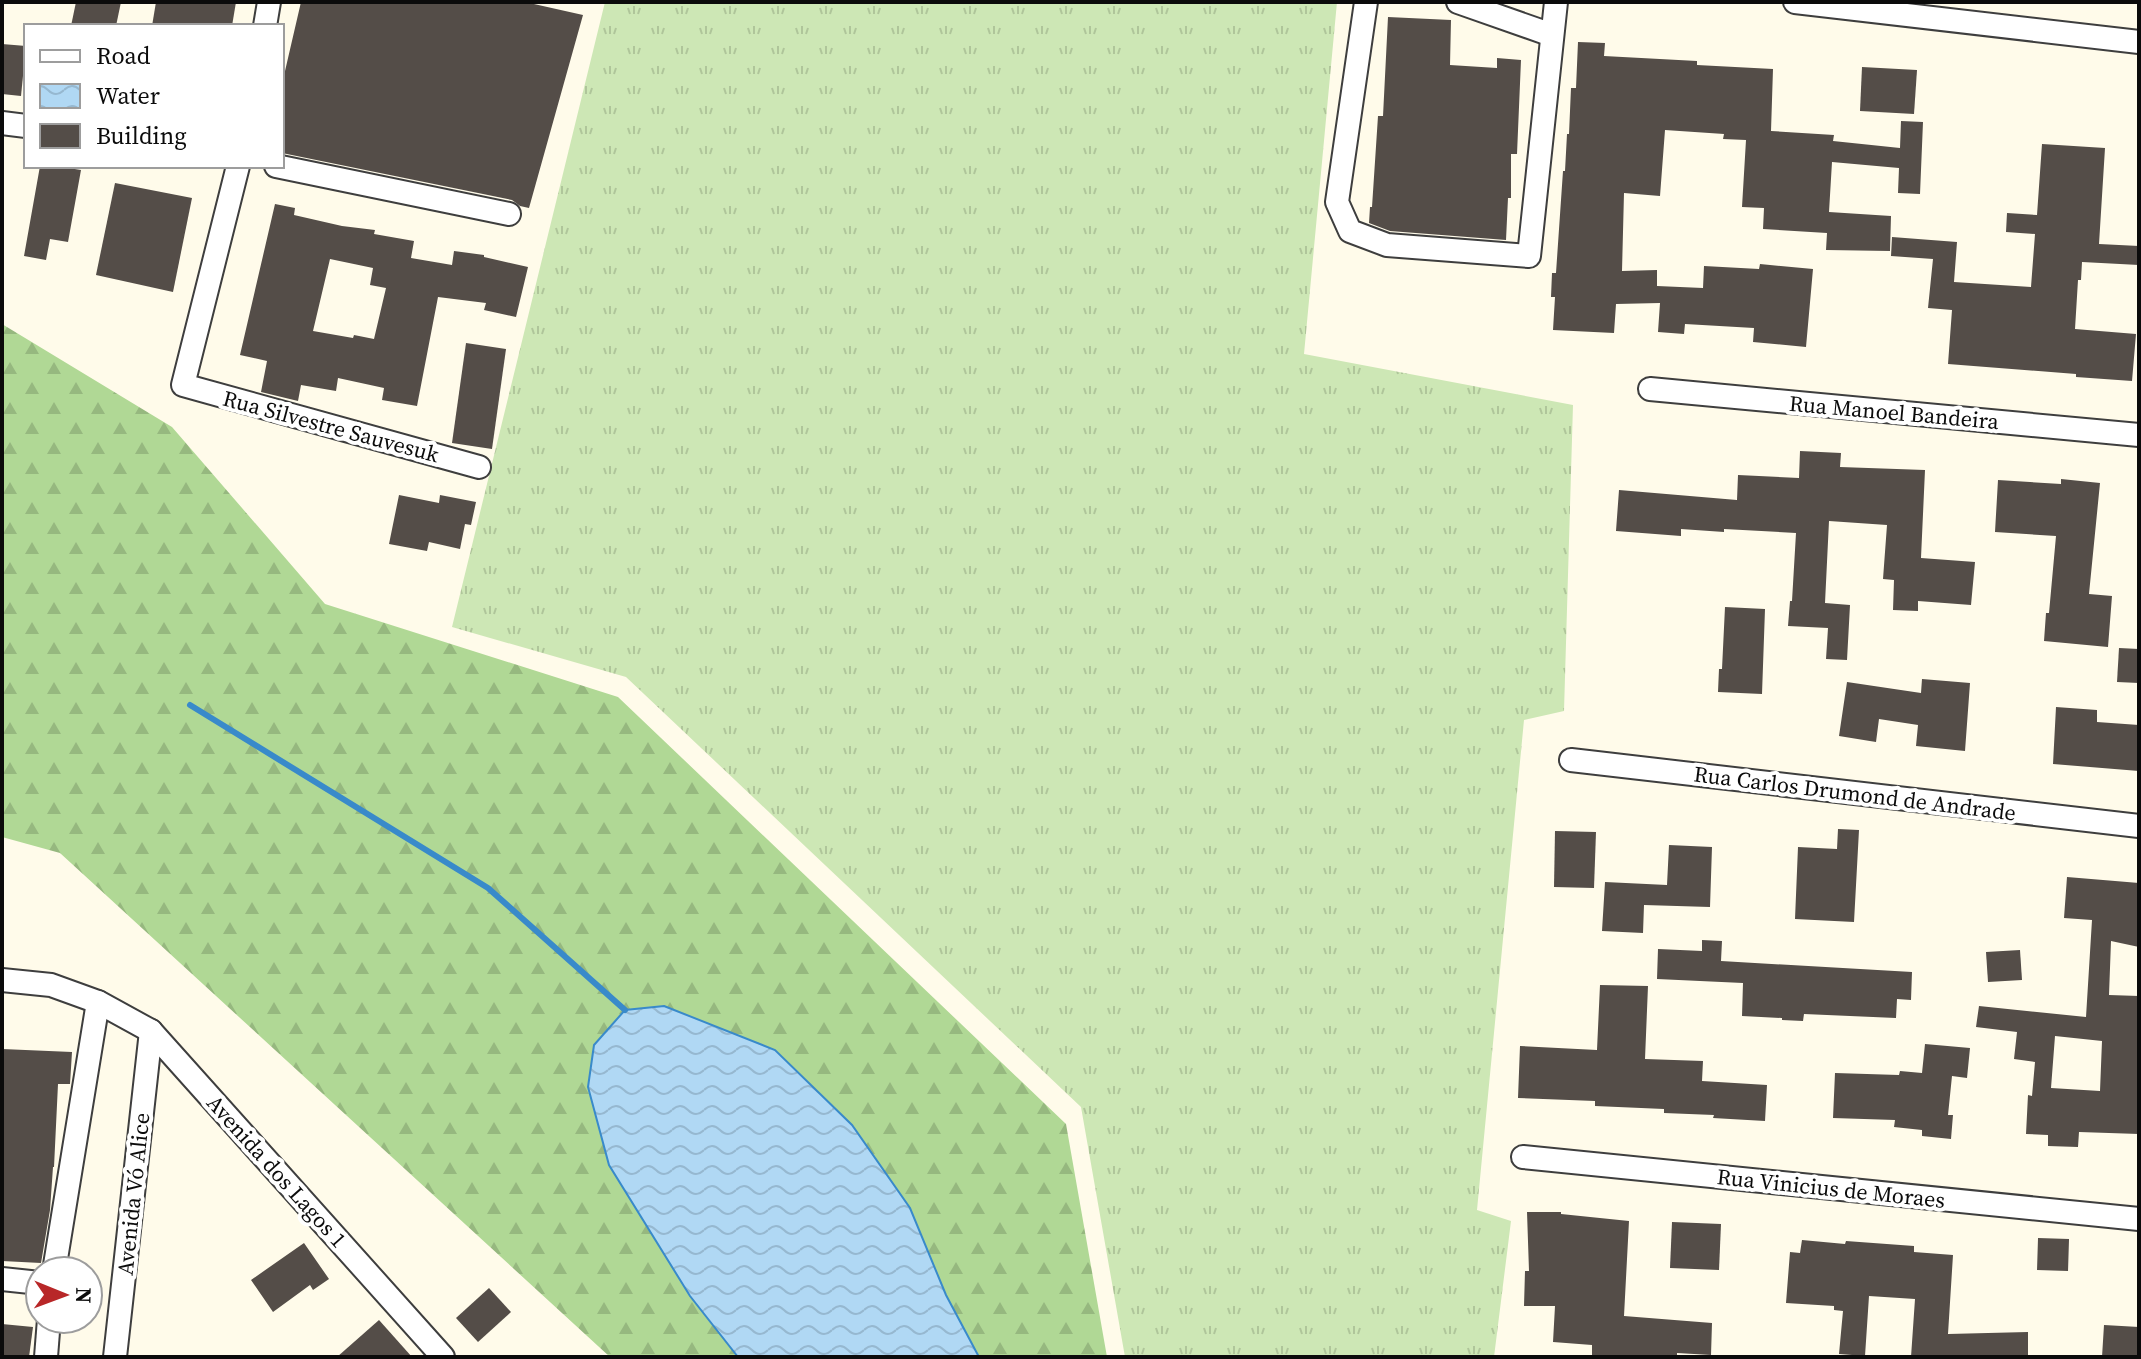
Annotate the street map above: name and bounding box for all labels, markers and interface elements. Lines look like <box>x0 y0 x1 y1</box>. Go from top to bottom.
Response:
legend <box>24 24 284 168</box>
text: Road <box>96 39 151 72</box>
text: Water <box>96 79 160 112</box>
text: Building <box>96 119 187 152</box>
street label: Rua Silvestre Sauvesuk <box>220 383 443 470</box>
street label: Rua Manoel Bandeira <box>1788 388 2001 436</box>
street label: Rua Carlos Drumond de Andrade <box>1692 758 2018 828</box>
street label: Avenida dos Lagos 1 <box>200 1088 354 1254</box>
street label: Avenida Vó Alice <box>110 1111 156 1277</box>
street label: Rua Vinicius de Moraes <box>1715 1161 1947 1215</box>
north arrow <box>24 1255 104 1335</box>
text: N <box>69 1287 99 1304</box>

